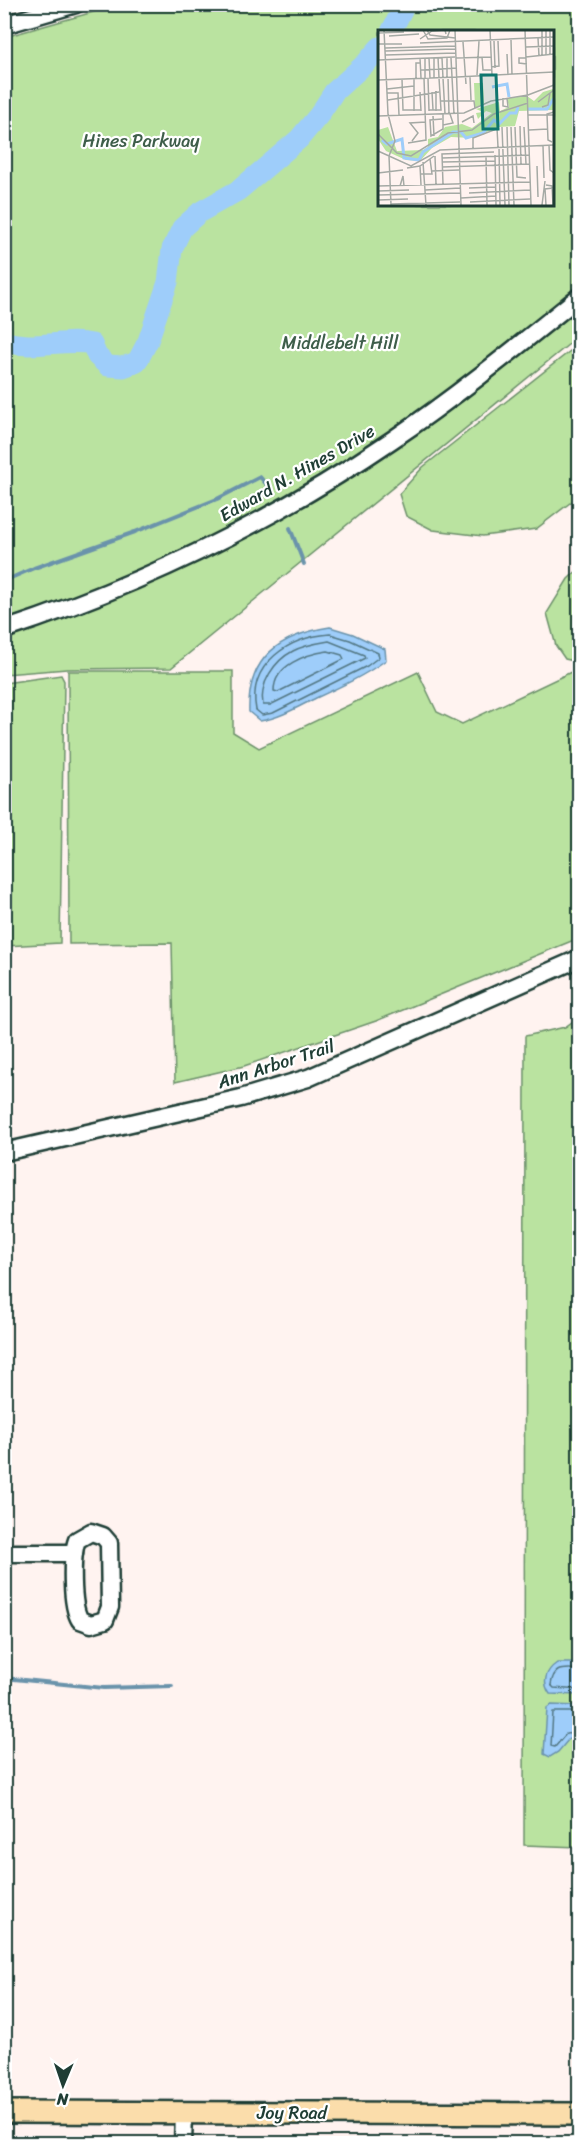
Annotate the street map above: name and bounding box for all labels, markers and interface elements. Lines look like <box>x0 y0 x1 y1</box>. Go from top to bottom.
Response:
inset map <box>378 30 554 206</box>
park label: Hines Parkway <box>83 125 200 157</box>
park label: Middlebelt Hill <box>282 327 399 359</box>
street label: Edward N. Hines Drive <box>213 415 381 531</box>
street label: Ann Arbor Trail <box>212 1030 340 1098</box>
north arrow <box>33 2055 93 2115</box>
text: N <box>56 2085 70 2114</box>
street label: Joy Road <box>256 2097 329 2129</box>

